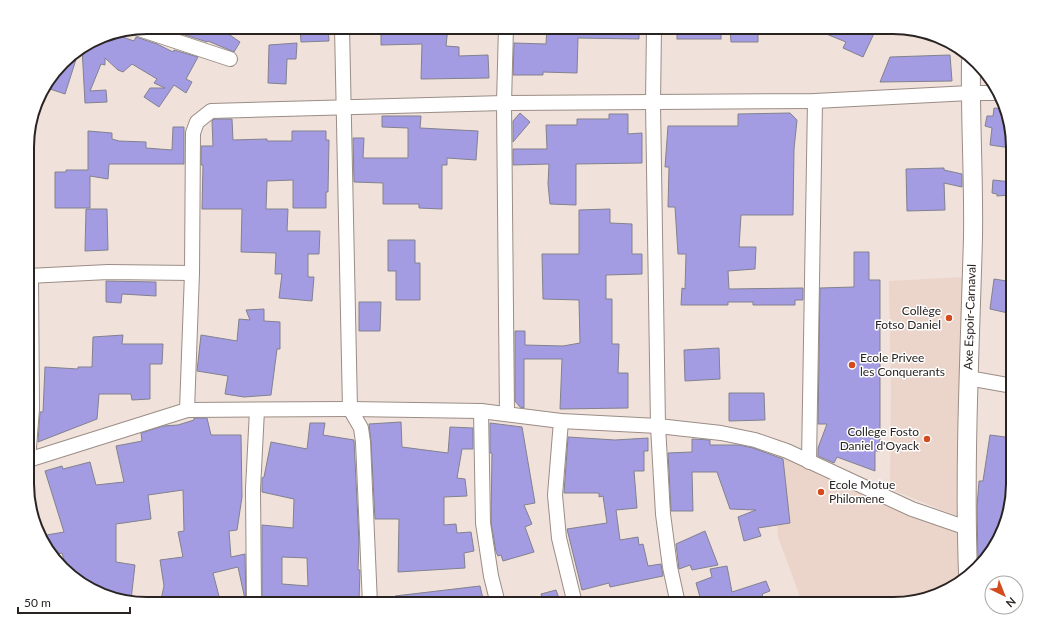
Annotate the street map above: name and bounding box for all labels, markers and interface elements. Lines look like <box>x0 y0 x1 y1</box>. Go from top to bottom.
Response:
street label: Axe Espoir-Carnaval <box>960 264 979 370</box>
place label: Collège Fotso Daniel <box>875 303 941 332</box>
marker: Collège Fotso Daniel <box>944 313 954 323</box>
place label: Ecole Privee les Conquerants <box>860 350 945 379</box>
marker: Ecole Privee les Conquerants <box>847 360 857 370</box>
place label: College Fosto Daniel d'Oyack <box>840 424 920 453</box>
marker: College Fosto Daniel d'Oyack <box>922 434 932 444</box>
place label: Ecole Motue Philomene <box>829 477 895 506</box>
marker: Ecole Motue Philomene <box>816 487 826 497</box>
north arrow <box>984 575 1024 615</box>
scale bar <box>18 589 130 615</box>
text: 50 m <box>24 595 51 610</box>
text: N <box>1004 595 1019 610</box>

